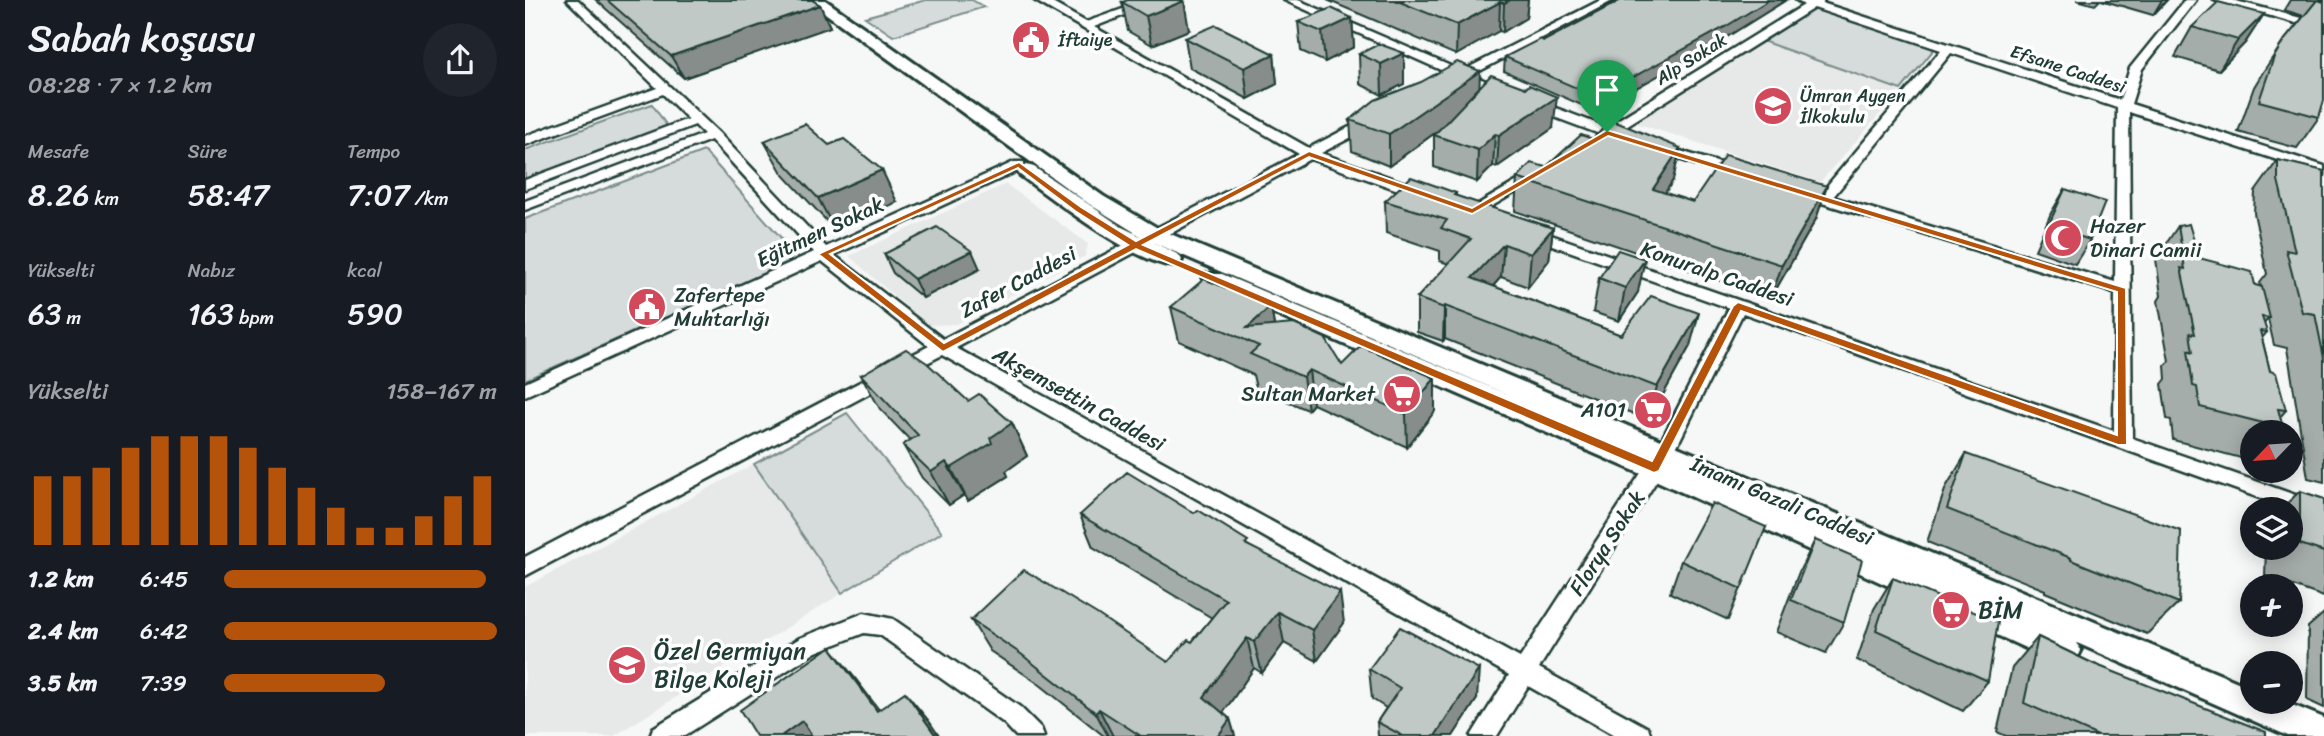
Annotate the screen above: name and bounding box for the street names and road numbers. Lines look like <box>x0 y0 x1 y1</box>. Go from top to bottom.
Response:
street label: Alp Sokak <box>1648 24 1734 94</box>
street label: Efsane Caddesi <box>2006 35 2131 103</box>
street label: Eğitmen Sokak <box>750 186 890 278</box>
street label: Konuralp Caddesi <box>1635 230 1800 318</box>
street label: Zafer Caddesi <box>952 235 1085 329</box>
street label: Akşemsettin Caddesi <box>985 335 1174 463</box>
street label: İmamı Gazali Caddesi <box>1684 445 1881 557</box>
street label: Florya Sokak <box>1558 482 1656 604</box>

